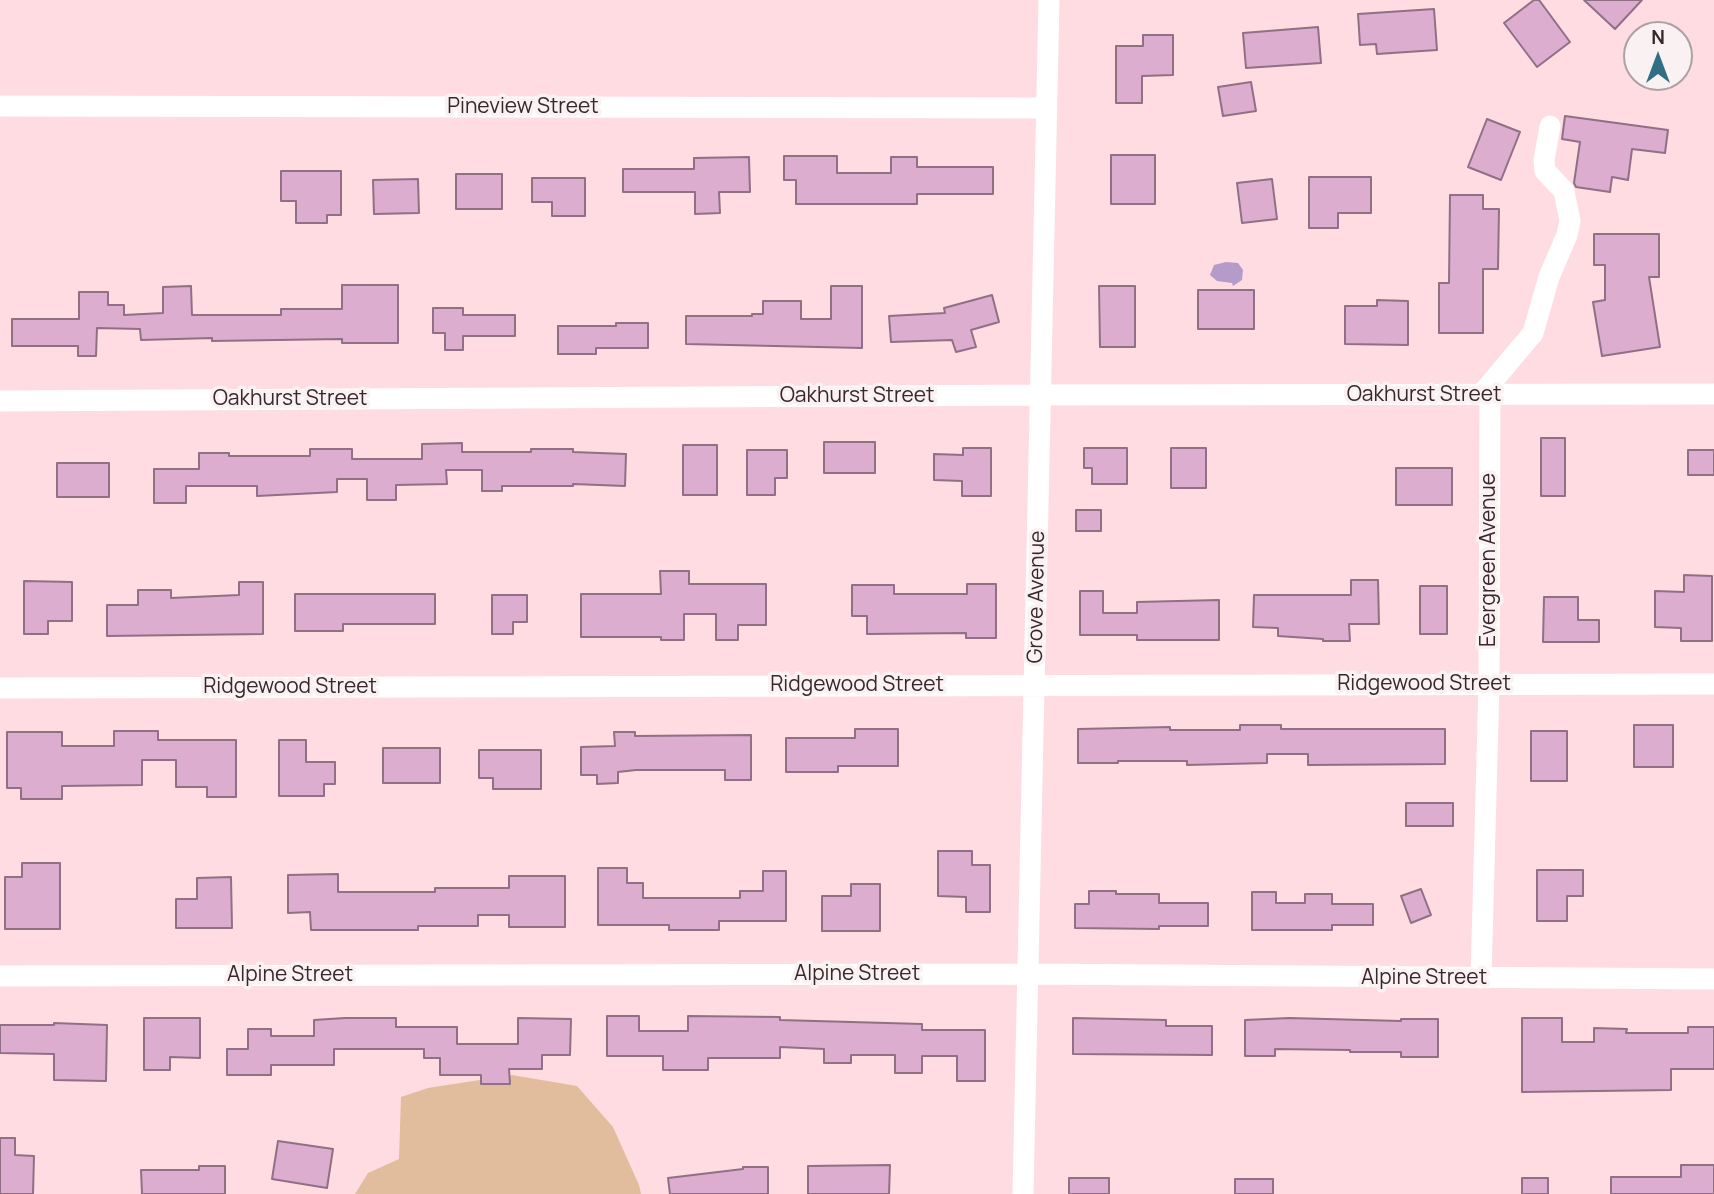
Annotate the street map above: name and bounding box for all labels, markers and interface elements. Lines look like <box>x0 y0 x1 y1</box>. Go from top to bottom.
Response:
north arrow <box>1623 21 1693 91</box>
text: N <box>1651 24 1665 50</box>
street label: Pineview Street <box>447 94 599 120</box>
street label: Oakhurst Street <box>1347 382 1501 408</box>
street label: Oakhurst Street <box>780 383 934 409</box>
street label: Oakhurst Street <box>213 386 367 412</box>
street label: Evergreen Avenue <box>1476 473 1502 647</box>
street label: Grove Avenue <box>1023 530 1051 664</box>
street label: Ridgewood Street <box>1337 671 1511 697</box>
street label: Ridgewood Street <box>770 672 944 698</box>
street label: Ridgewood Street <box>203 674 377 700</box>
street label: Alpine Street <box>794 961 920 987</box>
street label: Alpine Street <box>227 962 353 988</box>
street label: Alpine Street <box>1361 965 1487 991</box>

